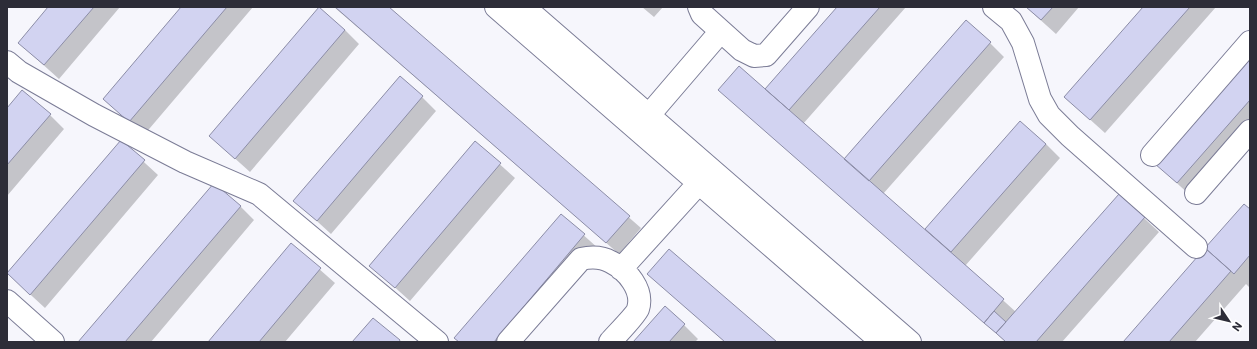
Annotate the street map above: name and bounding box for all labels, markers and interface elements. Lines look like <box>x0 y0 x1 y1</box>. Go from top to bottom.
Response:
north arrow <box>1209 301 1249 341</box>
text: N <box>1230 320 1245 334</box>

